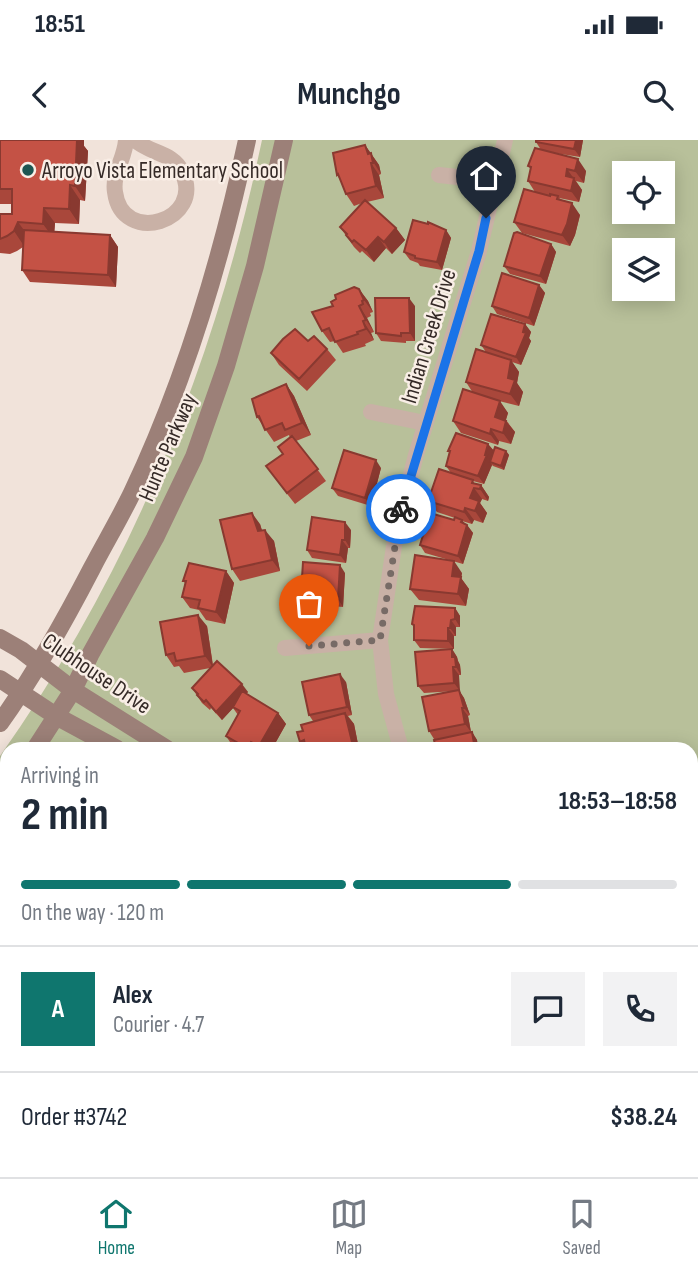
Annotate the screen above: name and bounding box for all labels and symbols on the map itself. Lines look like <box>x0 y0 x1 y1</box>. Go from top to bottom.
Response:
pin <box>456 146 516 218</box>
place label: Arroyo Vista Elementary School <box>41 157 283 185</box>
marker: Arroyo Vista Elementary School <box>20 162 36 178</box>
street label: Indian Creek Drive <box>395 266 463 407</box>
street label: Hunte Parkway <box>133 389 203 506</box>
courier <box>366 474 436 544</box>
pin <box>279 574 339 646</box>
street label: Clubhouse Drive <box>37 627 156 720</box>

